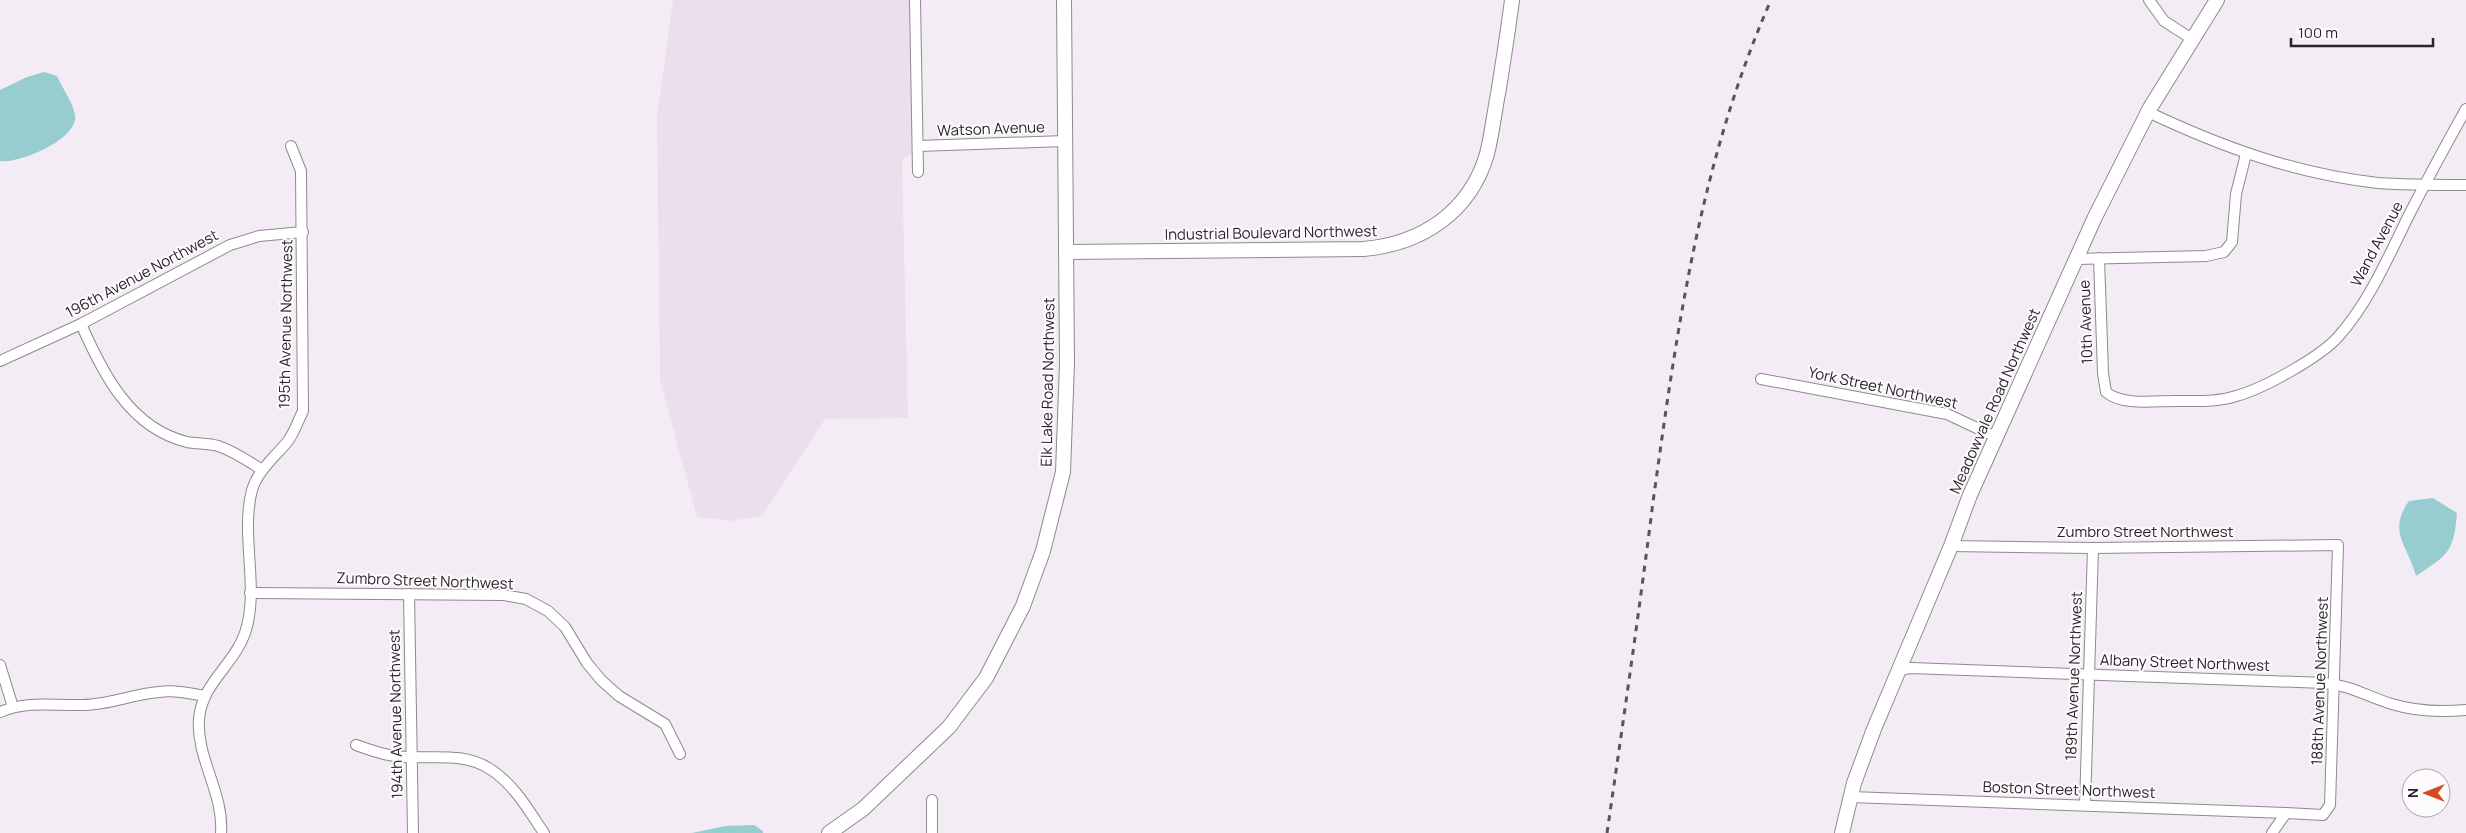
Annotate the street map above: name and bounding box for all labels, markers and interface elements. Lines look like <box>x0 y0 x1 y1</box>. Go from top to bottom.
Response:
scale bar <box>2291 15 2434 47</box>
text: 100 m <box>2298 22 2338 43</box>
street label: Watson Avenue <box>937 116 1045 141</box>
street label: Wand Avenue <box>2345 197 2408 290</box>
street label: Industrial Boulevard Northwest <box>1164 220 1378 245</box>
street label: 196th Avenue Northwest <box>62 224 222 323</box>
street label: 195th Avenue Northwest <box>274 239 297 409</box>
street label: 10th Avenue <box>2074 279 2097 364</box>
street label: Elk Lake Road Northwest <box>1036 297 1059 467</box>
street label: Meadowvale Road Northwest <box>1944 305 2045 497</box>
street label: York Street Northwest <box>1806 361 1960 414</box>
street label: Zumbro Street Northwest <box>2056 521 2234 542</box>
street label: Zumbro Street Northwest <box>336 567 514 594</box>
street label: 189th Avenue Northwest <box>2060 591 2087 761</box>
street label: 188th Avenue Northwest <box>2306 596 2333 766</box>
street label: 194th Avenue Northwest <box>384 629 407 799</box>
street label: Albany Street Northwest <box>2100 649 2270 676</box>
north arrow <box>2401 768 2451 818</box>
street label: Boston Street Northwest <box>1982 776 2156 803</box>
text: N <box>2403 788 2422 798</box>

